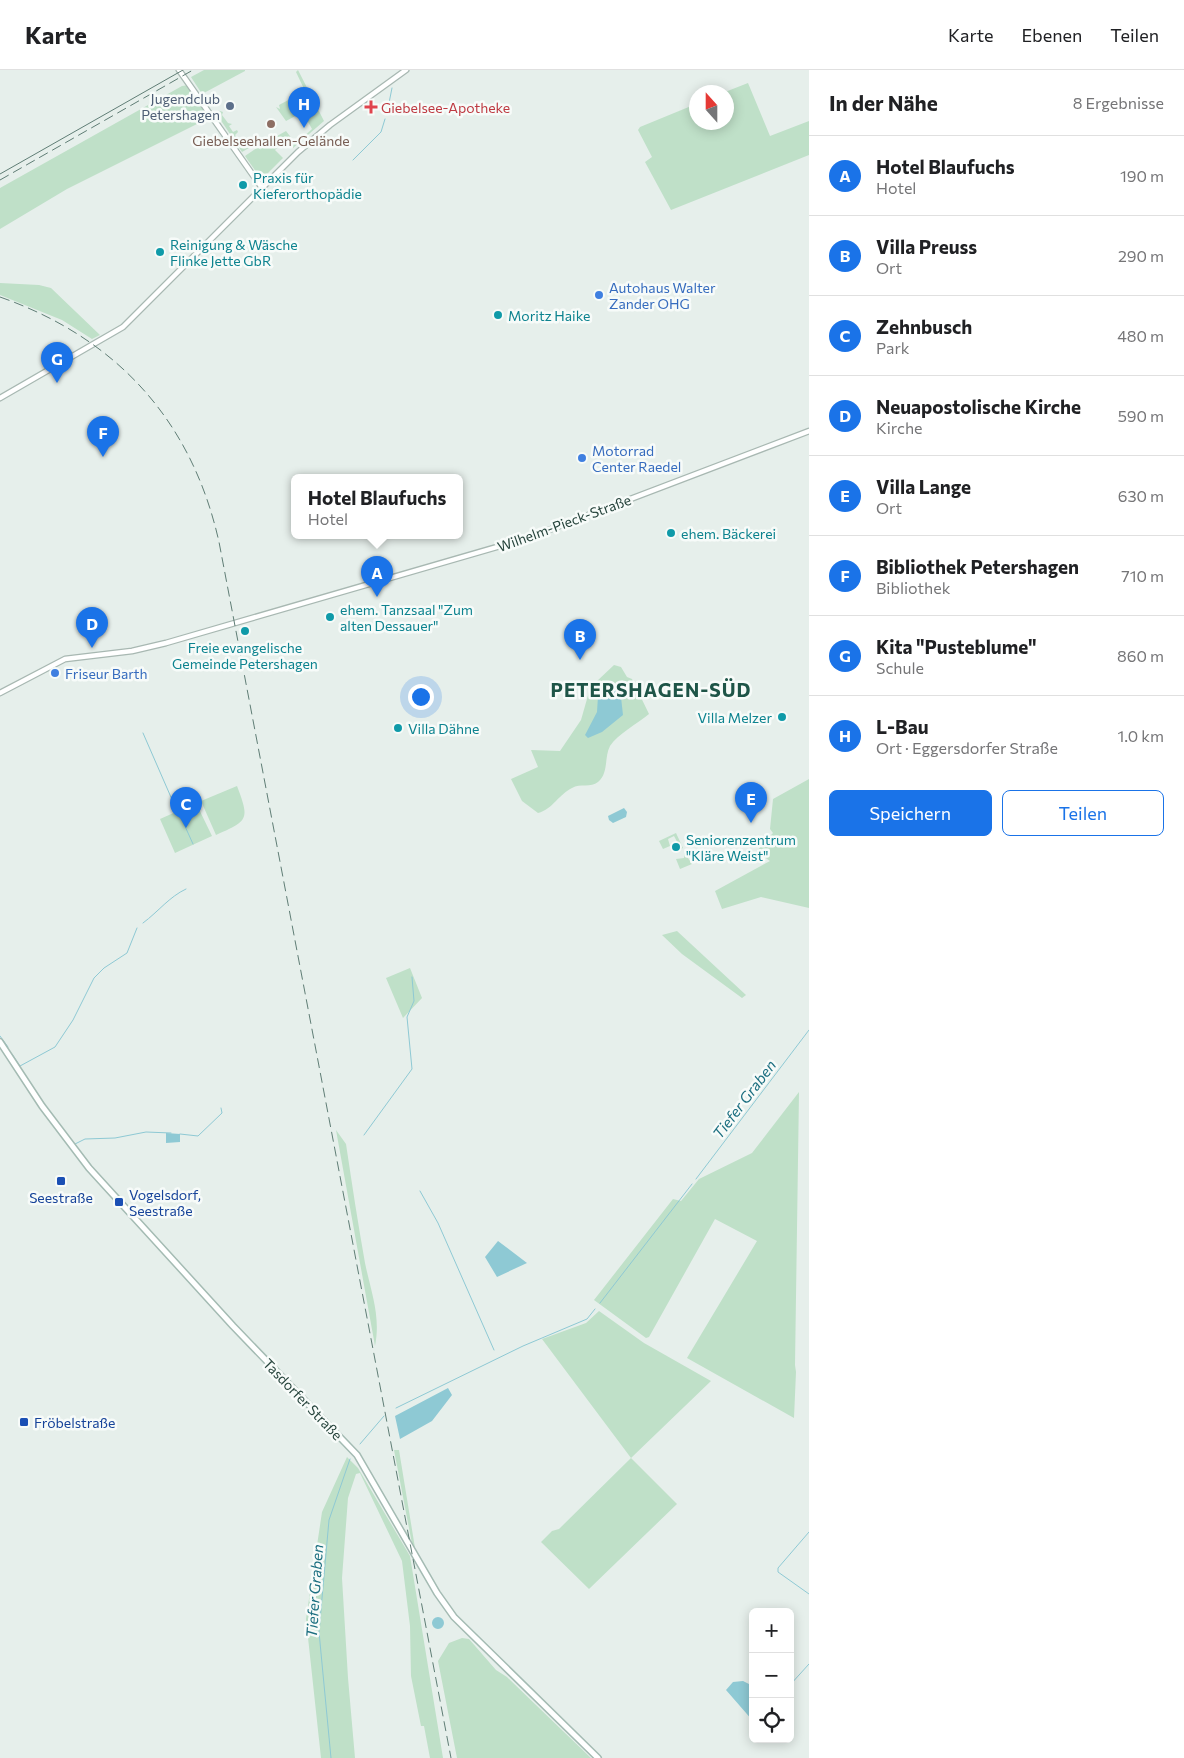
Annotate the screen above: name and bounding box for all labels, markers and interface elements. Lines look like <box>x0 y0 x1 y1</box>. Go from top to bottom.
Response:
text: Karte <box>25 20 87 49</box>
text: Karte <box>948 24 993 46</box>
text: Ebenen <box>1021 24 1082 46</box>
text: Teilen <box>1110 24 1159 46</box>
north arrow <box>689 85 734 130</box>
pin: H <box>288 87 320 128</box>
place label: Jugendclub Petershagen <box>141 90 220 123</box>
text: In der Nähe <box>829 90 938 115</box>
text: 8 Ergebnisse <box>1073 93 1164 112</box>
place label: Giebelsee-Apotheke <box>381 99 510 116</box>
marker: Jugendclub Petershagen <box>224 100 236 112</box>
marker: Giebelsee-Apotheke <box>365 101 377 113</box>
marker: Giebelseehallen-Gelände <box>265 118 277 130</box>
place label: Giebelseehallen-Gelände <box>192 132 350 149</box>
text: Hotel Blaufuchs <box>876 155 1015 178</box>
text: A <box>839 166 851 185</box>
text: 190 m <box>1120 166 1164 185</box>
place label: Praxis für Kieferorthopädie <box>253 169 362 202</box>
text: Hotel <box>876 178 916 197</box>
marker: Praxis für Kieferorthopädie <box>237 179 249 191</box>
text: Villa Preuss <box>876 235 977 258</box>
place label: Reinigung & Wäsche Flinke Jette GbR <box>170 236 298 269</box>
marker: Reinigung & Wäsche Flinke Jette GbR <box>154 246 166 258</box>
text: B <box>840 246 850 265</box>
text: 290 m <box>1118 246 1164 265</box>
text: Ort <box>876 258 902 277</box>
place label: Autohaus Walter Zander OHG <box>609 279 716 312</box>
marker: Autohaus Walter Zander OHG <box>593 289 605 301</box>
place label: Moritz Haike <box>508 307 590 324</box>
marker: Moritz Haike <box>492 309 504 321</box>
text: Zehnbusch <box>876 315 972 338</box>
text: C <box>840 326 850 345</box>
text: 480 m <box>1117 326 1164 345</box>
text: Park <box>876 338 909 357</box>
pin: G <box>41 342 73 383</box>
text: Neuapostolische Kirche <box>876 395 1081 418</box>
text: D <box>839 406 851 425</box>
text: 590 m <box>1118 406 1164 425</box>
pin: F <box>87 416 119 457</box>
text: Kirche <box>876 418 922 437</box>
place label: Motorrad Center Raedel <box>592 442 681 475</box>
marker: Motorrad Center Raedel <box>576 452 588 464</box>
popup <box>291 474 463 539</box>
text: Villa Lange <box>876 475 971 498</box>
text: Hotel Blaufuchs <box>308 486 446 509</box>
text: E <box>840 486 850 505</box>
text: 630 m <box>1118 486 1164 505</box>
street label: Wilhelm-Pieck-Straße <box>495 491 633 555</box>
text: Ort <box>876 498 902 517</box>
text: Hotel <box>308 509 348 528</box>
place label: ehem. Bäckerei <box>681 525 776 542</box>
marker: ehem. Bäckerei <box>665 527 677 539</box>
text: Bibliothek Petershagen <box>876 555 1079 578</box>
pin: A <box>361 556 393 597</box>
text: F <box>840 566 850 585</box>
text: 710 m <box>1121 566 1164 585</box>
text: Bibliothek <box>876 578 950 597</box>
place label: ehem. Tanzsaal "Zum alten Dessauer" <box>340 601 473 634</box>
pin: D <box>76 607 108 648</box>
marker: ehem. Tanzsaal "Zum alten Dessauer" <box>324 611 336 623</box>
pin: B <box>564 619 596 660</box>
marker: Freie evangelische Gemeinde Petershagen <box>239 625 251 637</box>
text: Kita "Pusteblume" <box>876 635 1037 658</box>
place label: Freie evangelische Gemeinde Petershagen <box>172 639 318 672</box>
text: G <box>839 646 851 665</box>
text: 860 m <box>1117 646 1164 665</box>
text: Schule <box>876 658 924 677</box>
place label: Friseur Barth <box>65 665 148 682</box>
marker: Friseur Barth <box>49 667 61 679</box>
district label: PETERSHAGEN-SÜD <box>551 678 751 701</box>
your location <box>408 684 434 710</box>
place label: Villa Melzer <box>697 709 772 726</box>
marker: Villa Melzer <box>776 711 788 723</box>
text: L-Bau <box>876 715 929 738</box>
place label: Villa Dähne <box>408 720 479 737</box>
marker: Villa Dähne <box>392 722 404 734</box>
text: H <box>839 726 851 745</box>
text: 1.0 km <box>1118 726 1164 745</box>
text: Ort · Eggersdorfer Straße <box>876 738 1058 757</box>
pin: E <box>735 782 767 823</box>
pin: C <box>170 787 202 828</box>
button: Speichern <box>829 790 992 836</box>
button: Teilen <box>1002 790 1164 836</box>
place label: Seniorenzentrum "Kläre Weist" <box>686 831 796 864</box>
marker: Seniorenzentrum "Kläre Weist" <box>670 841 682 853</box>
water label: Tiefer Graben <box>709 1056 779 1142</box>
marker: Seestraße <box>55 1175 67 1187</box>
place label: Vogelsdorf, Seestraße <box>129 1186 201 1219</box>
place label: Seestraße <box>29 1189 93 1206</box>
marker: Vogelsdorf, Seestraße <box>113 1196 125 1208</box>
street label: Tasdorfer Straße <box>260 1355 346 1443</box>
place label: Fröbelstraße <box>34 1414 115 1431</box>
marker: Fröbelstraße <box>18 1416 30 1428</box>
water label: Tiefer Graben <box>302 1544 326 1638</box>
map controls <box>749 1608 794 1743</box>
button: + <box>749 1608 794 1653</box>
button: − <box>749 1653 794 1698</box>
button: locate <box>749 1698 794 1743</box>

